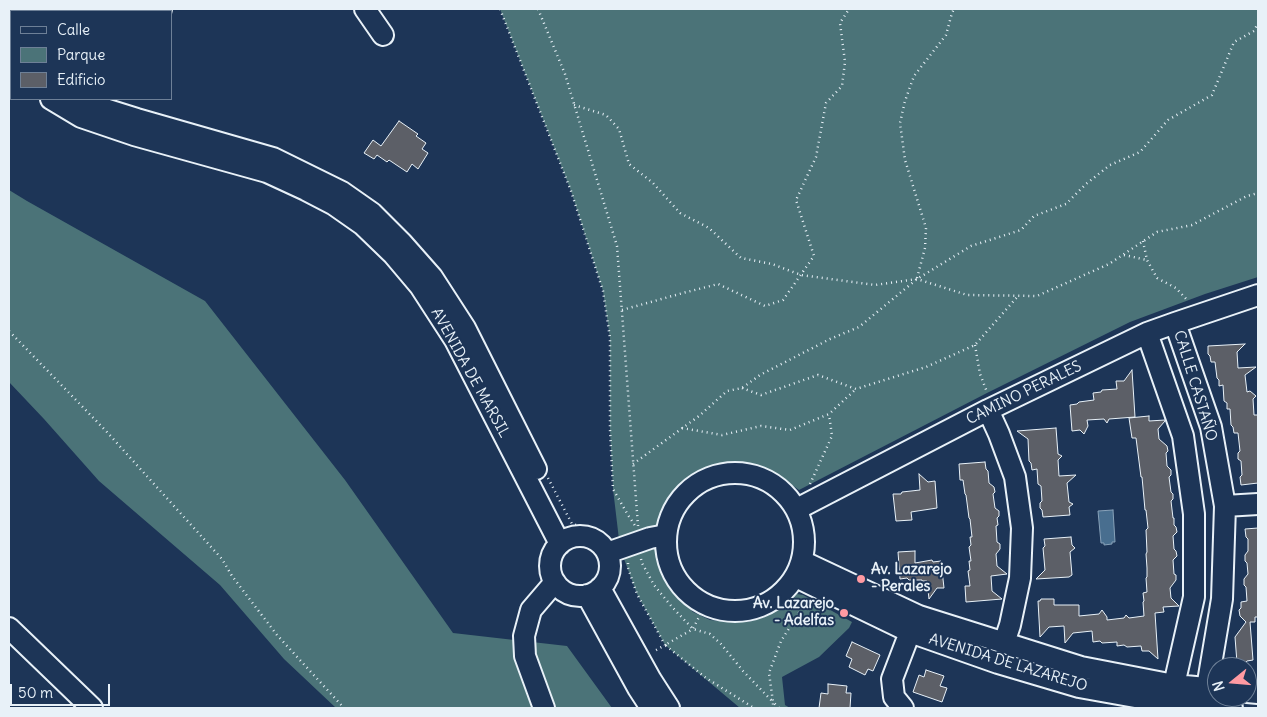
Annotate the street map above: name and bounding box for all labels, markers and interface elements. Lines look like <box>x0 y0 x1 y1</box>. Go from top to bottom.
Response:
legend <box>10 10 172 100</box>
text: Calle <box>57 20 90 39</box>
text: Parque <box>57 45 105 64</box>
text: Edificio <box>57 70 105 89</box>
street label: AVENIDA DE MARSIL <box>427 305 513 441</box>
street label: CALLE CASTAÑO <box>1170 328 1220 444</box>
street label: CAMINO PERALES <box>963 357 1085 429</box>
place label: Av. Lazarejo - Perales <box>871 561 952 596</box>
marker: Av. Lazarejo - Perales <box>855 573 867 585</box>
place label: Av. Lazarejo - Adelfas <box>753 595 834 630</box>
marker: Av. Lazarejo - Adelfas <box>838 607 850 619</box>
street label: AVENIDA DE LAZAREJO <box>927 630 1089 696</box>
north arrow <box>1207 657 1257 707</box>
scale bar <box>12 674 112 706</box>
text: N <box>1209 679 1229 693</box>
text: 50 m <box>18 683 53 702</box>

